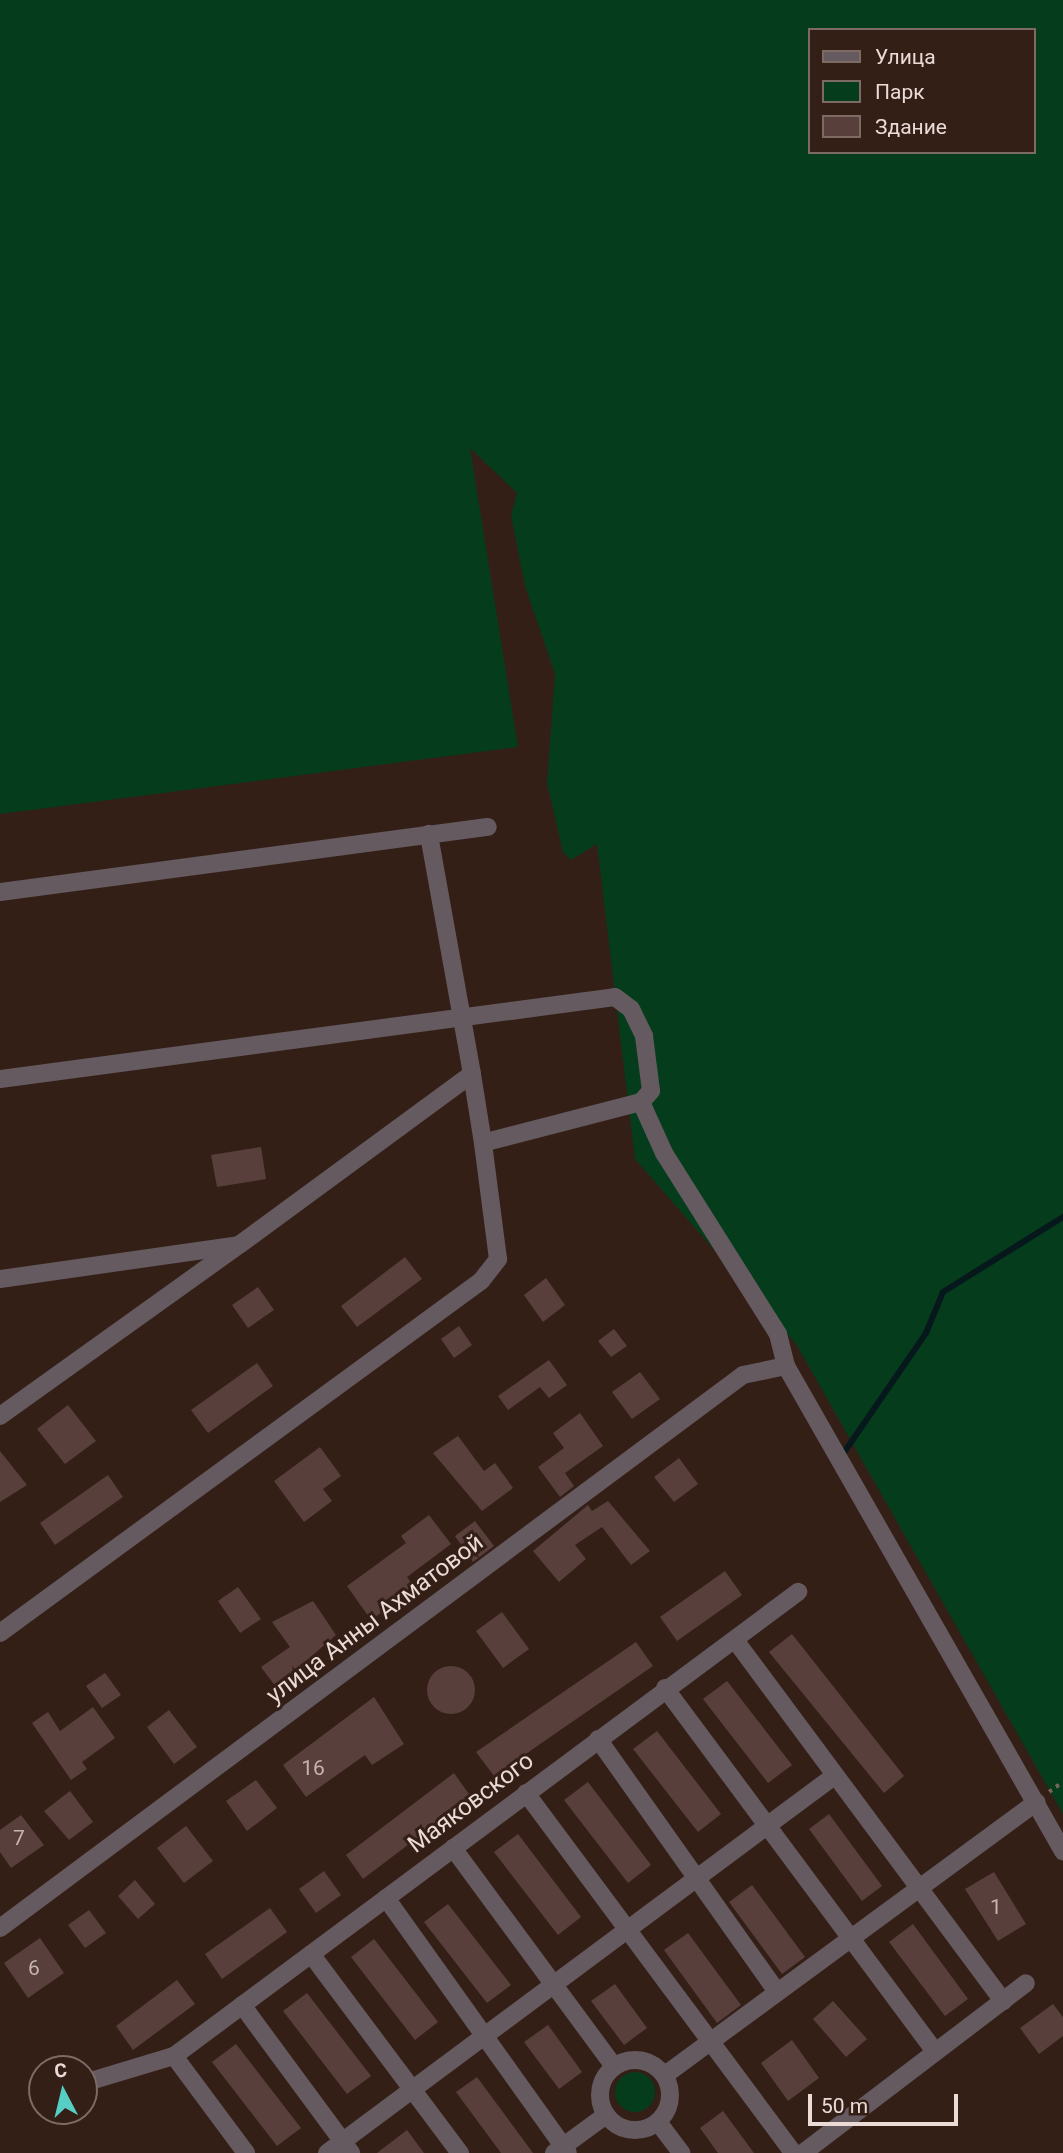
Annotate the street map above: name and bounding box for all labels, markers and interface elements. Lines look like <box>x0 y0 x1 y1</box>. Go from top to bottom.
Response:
legend <box>808 28 1035 154</box>
text: Улица <box>875 45 936 69</box>
text: Парк <box>875 80 925 104</box>
text: Здание <box>875 115 947 139</box>
street label: улица Анны Ахматовой <box>261 1528 489 1710</box>
street label: Маяковского <box>403 1746 539 1860</box>
house number: 16 <box>301 1755 325 1781</box>
house number: 7 <box>13 1825 25 1851</box>
house number: 1 <box>990 1894 1002 1920</box>
house number: 6 <box>28 1955 40 1981</box>
north arrow <box>28 2055 98 2125</box>
text: С <box>53 2058 68 2083</box>
scale bar <box>811 2080 962 2124</box>
text: 50 m <box>821 2094 868 2118</box>

